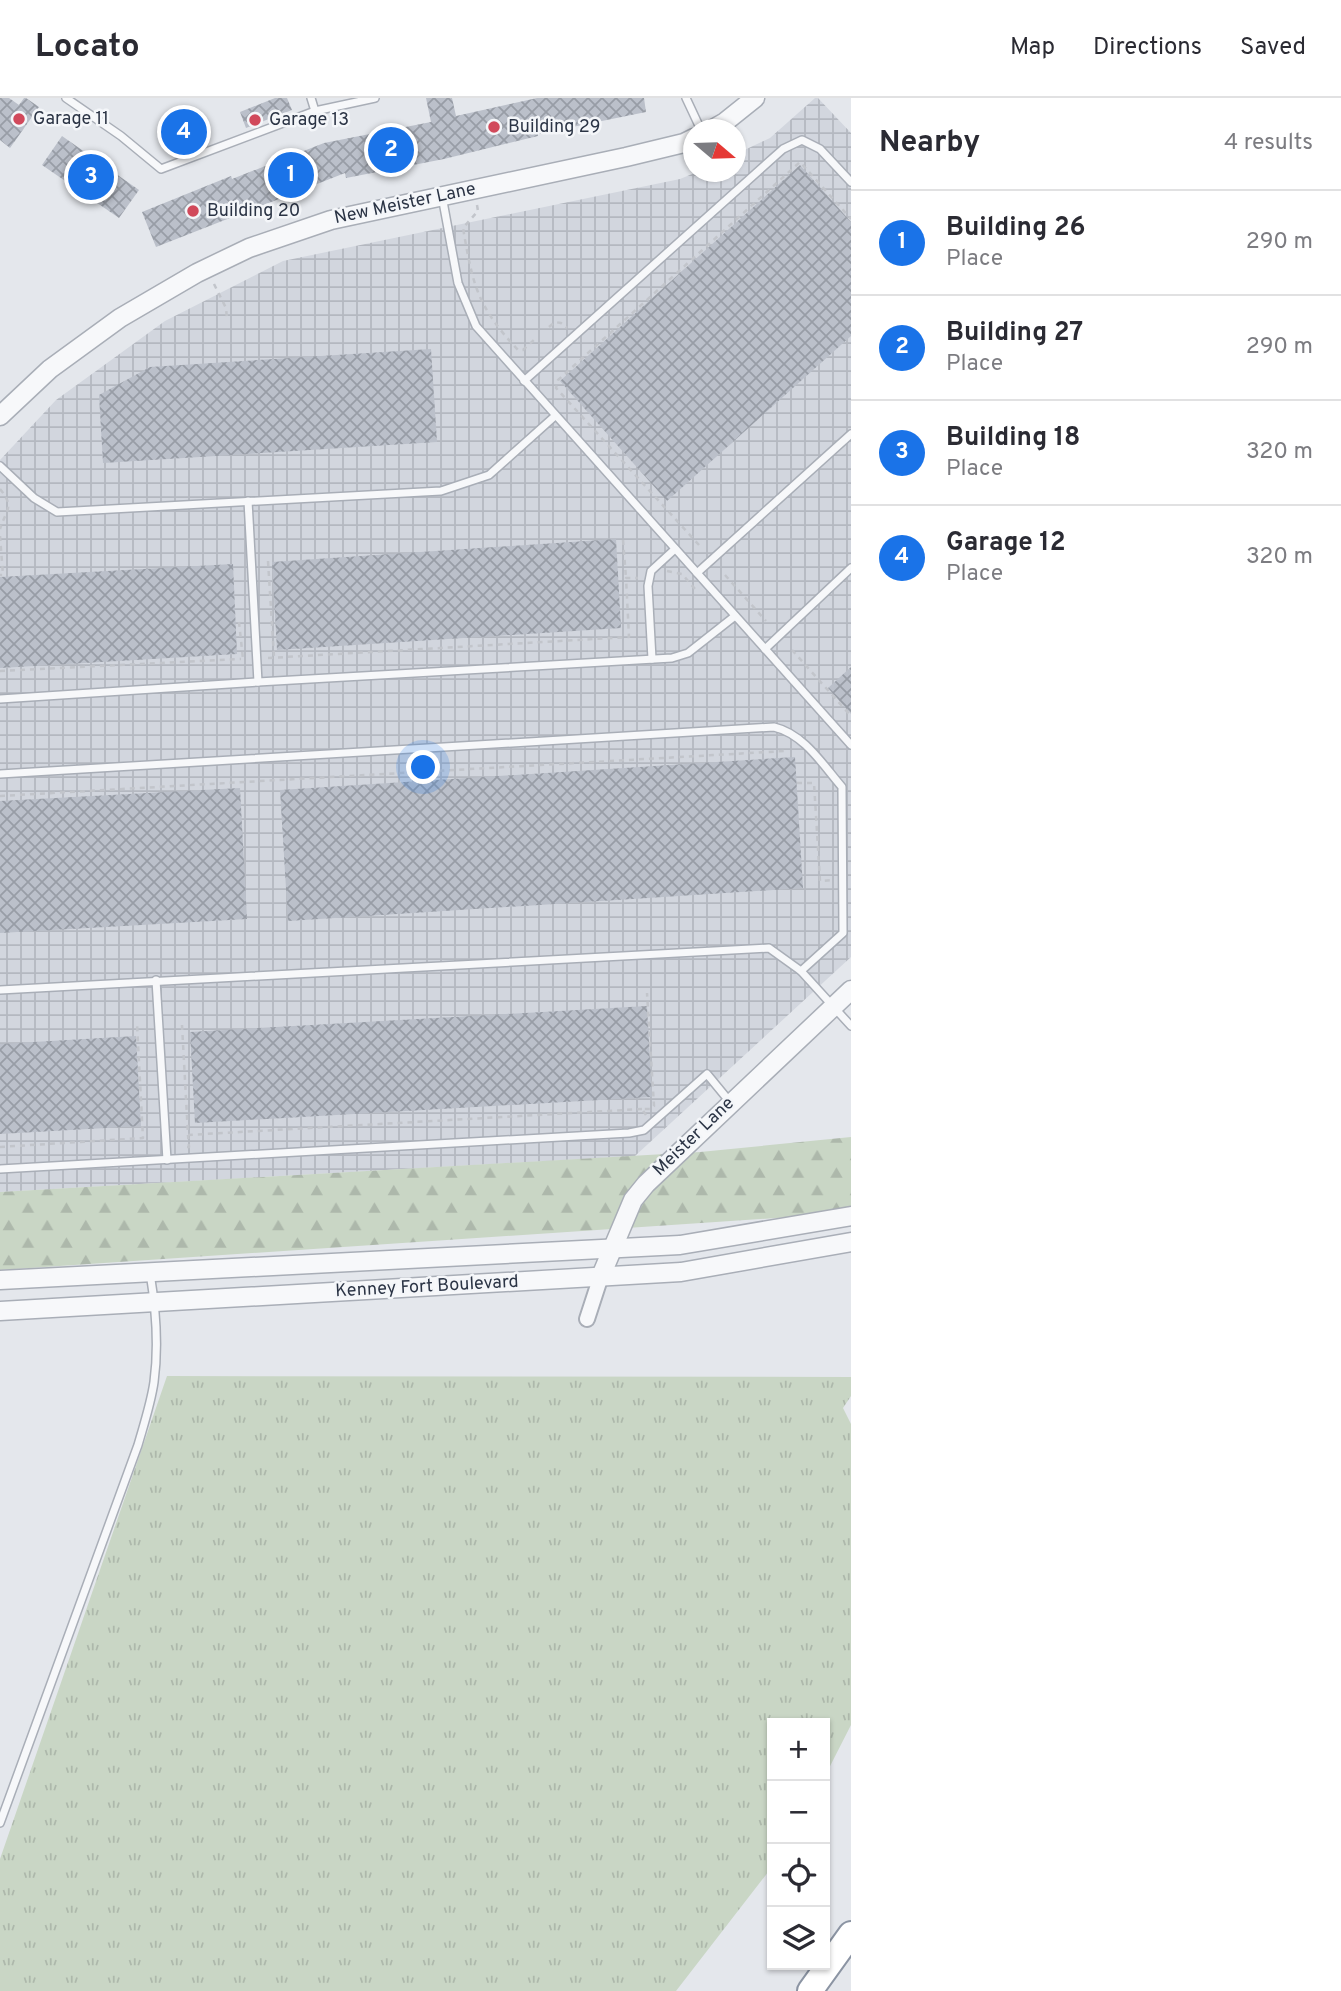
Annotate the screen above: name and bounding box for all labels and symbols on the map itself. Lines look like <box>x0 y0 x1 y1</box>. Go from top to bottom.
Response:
pin: 4 <box>161 106 207 158</box>
place label: Garage 11 <box>33 108 109 131</box>
place label: Garage 13 <box>269 109 349 132</box>
marker: Garage 11 <box>11 111 27 127</box>
marker: Garage 13 <box>247 112 263 128</box>
place label: Building 29 <box>508 116 600 139</box>
marker: Building 29 <box>486 119 502 135</box>
north arrow <box>683 119 746 182</box>
pin: 2 <box>368 124 414 176</box>
pin: 1 <box>268 149 314 201</box>
pin: 3 <box>68 151 114 203</box>
street label: New Meister Lane <box>332 178 478 230</box>
place label: Building 20 <box>207 200 300 223</box>
marker: Building 20 <box>185 203 201 219</box>
your location <box>406 750 440 784</box>
street label: Meister Lane <box>648 1092 740 1182</box>
street label: Kenney Fort Boulevard <box>335 1271 519 1303</box>

